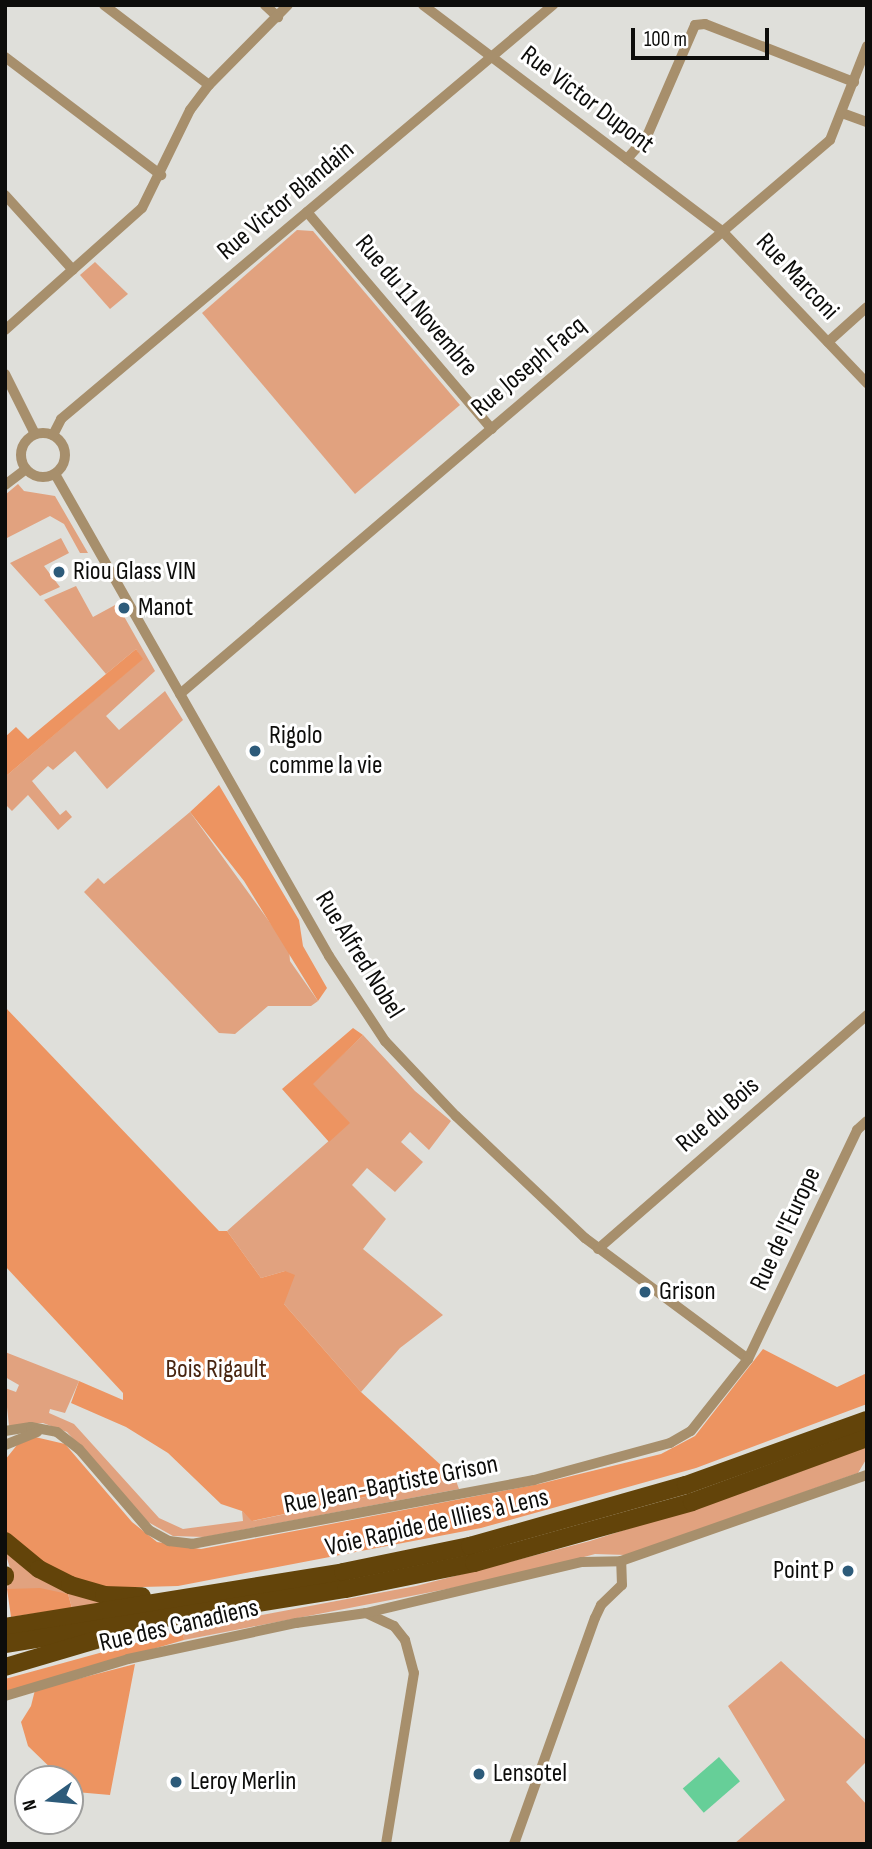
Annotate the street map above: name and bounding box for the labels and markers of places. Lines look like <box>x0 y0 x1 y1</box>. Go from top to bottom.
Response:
place label: Riou Glass VIN <box>73 556 196 588</box>
marker: Riou Glass VIN <box>51 564 67 580</box>
place label: Manot <box>138 592 193 624</box>
marker: Manot <box>116 600 132 616</box>
place label: Rigolo comme la vie <box>269 720 382 782</box>
marker: Rigolo comme la vie <box>247 743 263 759</box>
place label: Grison <box>659 1276 716 1308</box>
marker: Grison <box>637 1284 653 1300</box>
place label: Point P <box>773 1555 834 1587</box>
marker: Point P <box>840 1563 856 1579</box>
place label: Lensotel <box>493 1758 567 1790</box>
place label: Leroy Merlin <box>190 1766 296 1798</box>
marker: Lensotel <box>471 1766 487 1782</box>
marker: Leroy Merlin <box>168 1774 184 1790</box>

